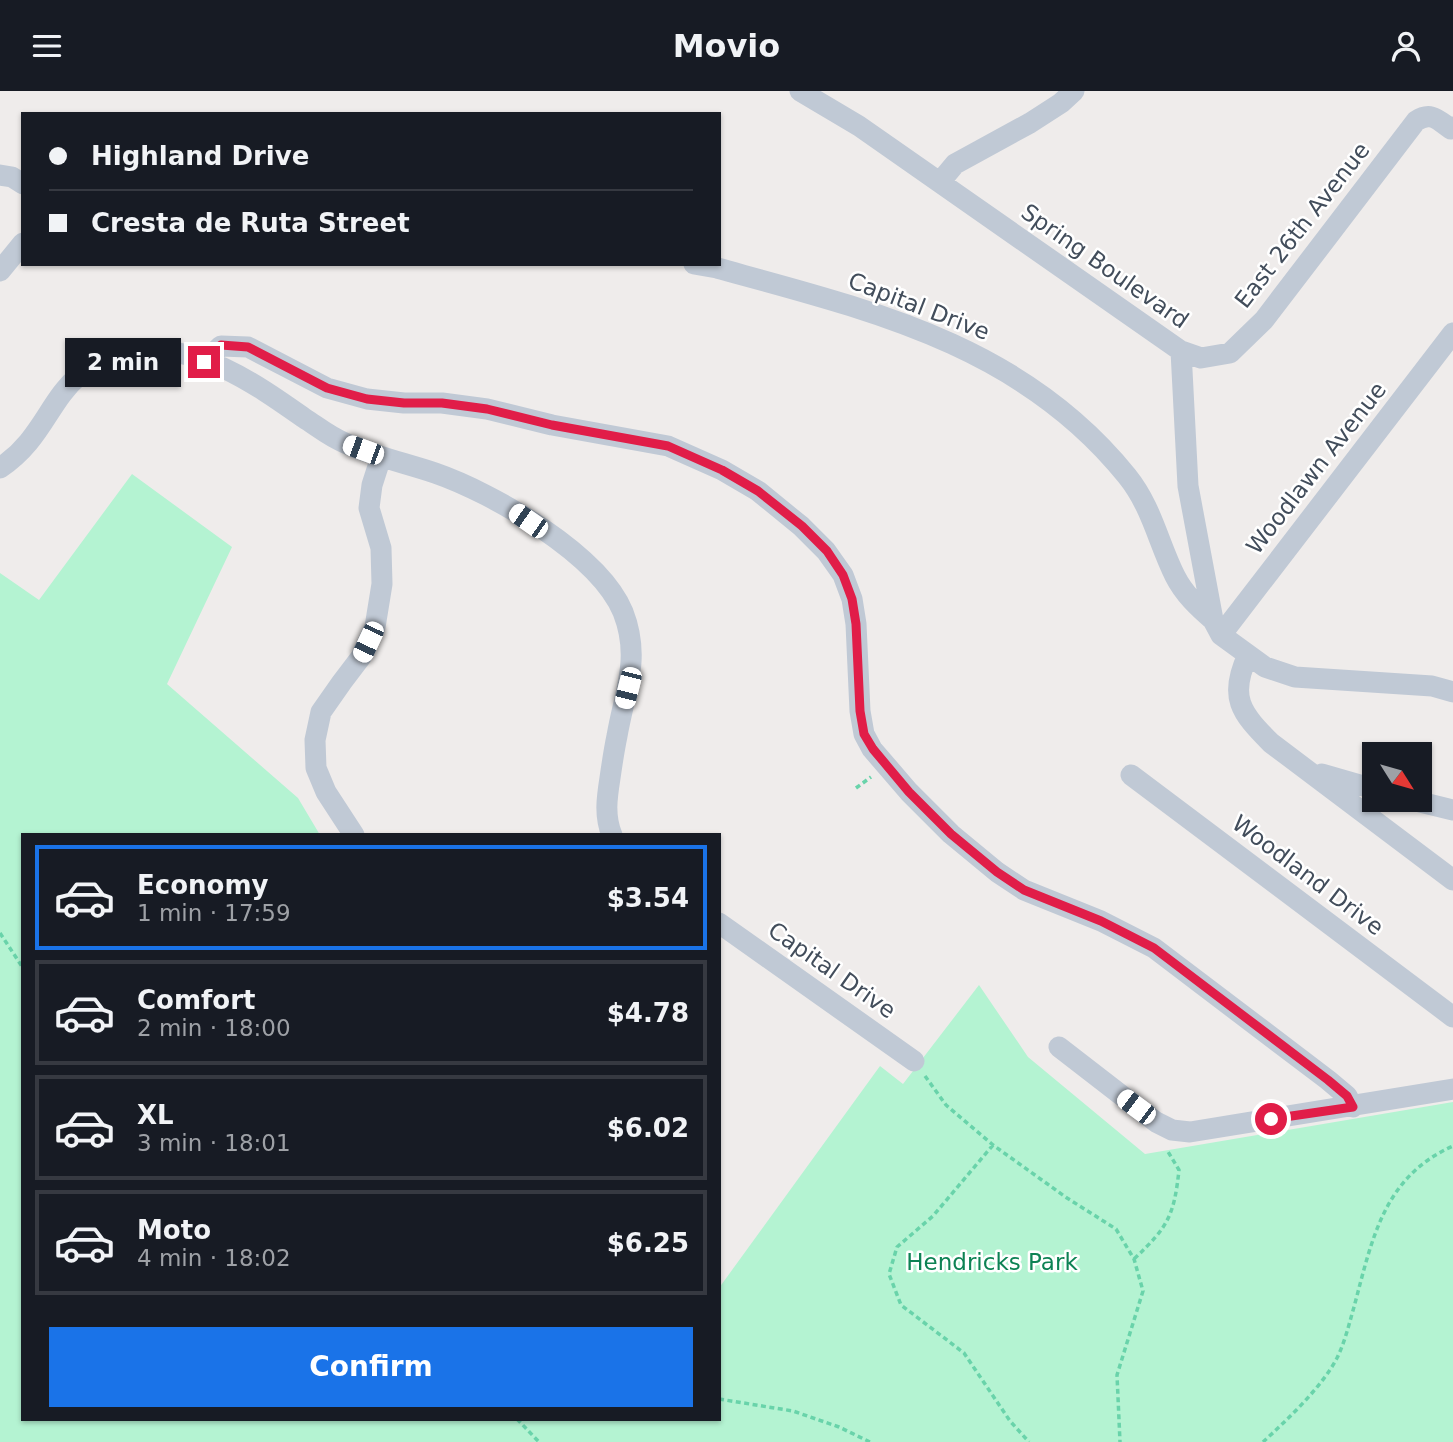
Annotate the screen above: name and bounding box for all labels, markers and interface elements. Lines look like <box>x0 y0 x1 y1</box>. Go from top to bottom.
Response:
icon: menu <box>28 27 66 65</box>
text: Movio <box>673 27 780 65</box>
icon: person <box>1387 27 1425 65</box>
street label: East 26th Avenue <box>1229 137 1375 313</box>
text: Highland Drive <box>91 141 309 171</box>
street label: Spring Boulevard <box>1017 199 1193 333</box>
text: Cresta de Ruta Street <box>91 208 410 238</box>
street label: Capital Drive <box>845 267 993 345</box>
callout: 2 min <box>64 337 180 387</box>
route end <box>188 346 220 378</box>
text: 2 min <box>87 349 159 375</box>
street label: Woodlawn Avenue <box>1241 377 1391 559</box>
car <box>340 433 387 467</box>
car <box>505 500 552 542</box>
car <box>350 619 387 665</box>
car <box>613 665 644 711</box>
north arrow <box>1362 742 1432 812</box>
map controls <box>1362 742 1432 812</box>
street label: Woodland Drive <box>1227 810 1389 940</box>
icon: car <box>53 866 116 929</box>
text: Economy <box>137 870 268 900</box>
text: $3.54 <box>607 883 689 913</box>
text: 1 min · 17:59 <box>137 900 291 926</box>
street label: Capital Drive <box>763 917 901 1023</box>
icon: car <box>53 981 116 1044</box>
text: Comfort <box>137 985 255 1015</box>
text: $4.78 <box>607 998 689 1028</box>
text: 2 min · 18:00 <box>137 1015 291 1041</box>
car <box>1113 1086 1160 1128</box>
icon: car <box>53 1096 116 1159</box>
text: XL <box>137 1100 174 1130</box>
route start <box>1255 1103 1287 1135</box>
text: $6.02 <box>607 1113 689 1143</box>
text: 3 min · 18:01 <box>137 1130 291 1156</box>
icon: car <box>53 1211 116 1274</box>
text: Moto <box>137 1215 211 1245</box>
text: $6.25 <box>607 1228 689 1258</box>
text: 4 min · 18:02 <box>137 1245 291 1271</box>
park label: Hendricks Park <box>906 1249 1078 1275</box>
button: Confirm <box>49 1327 693 1407</box>

